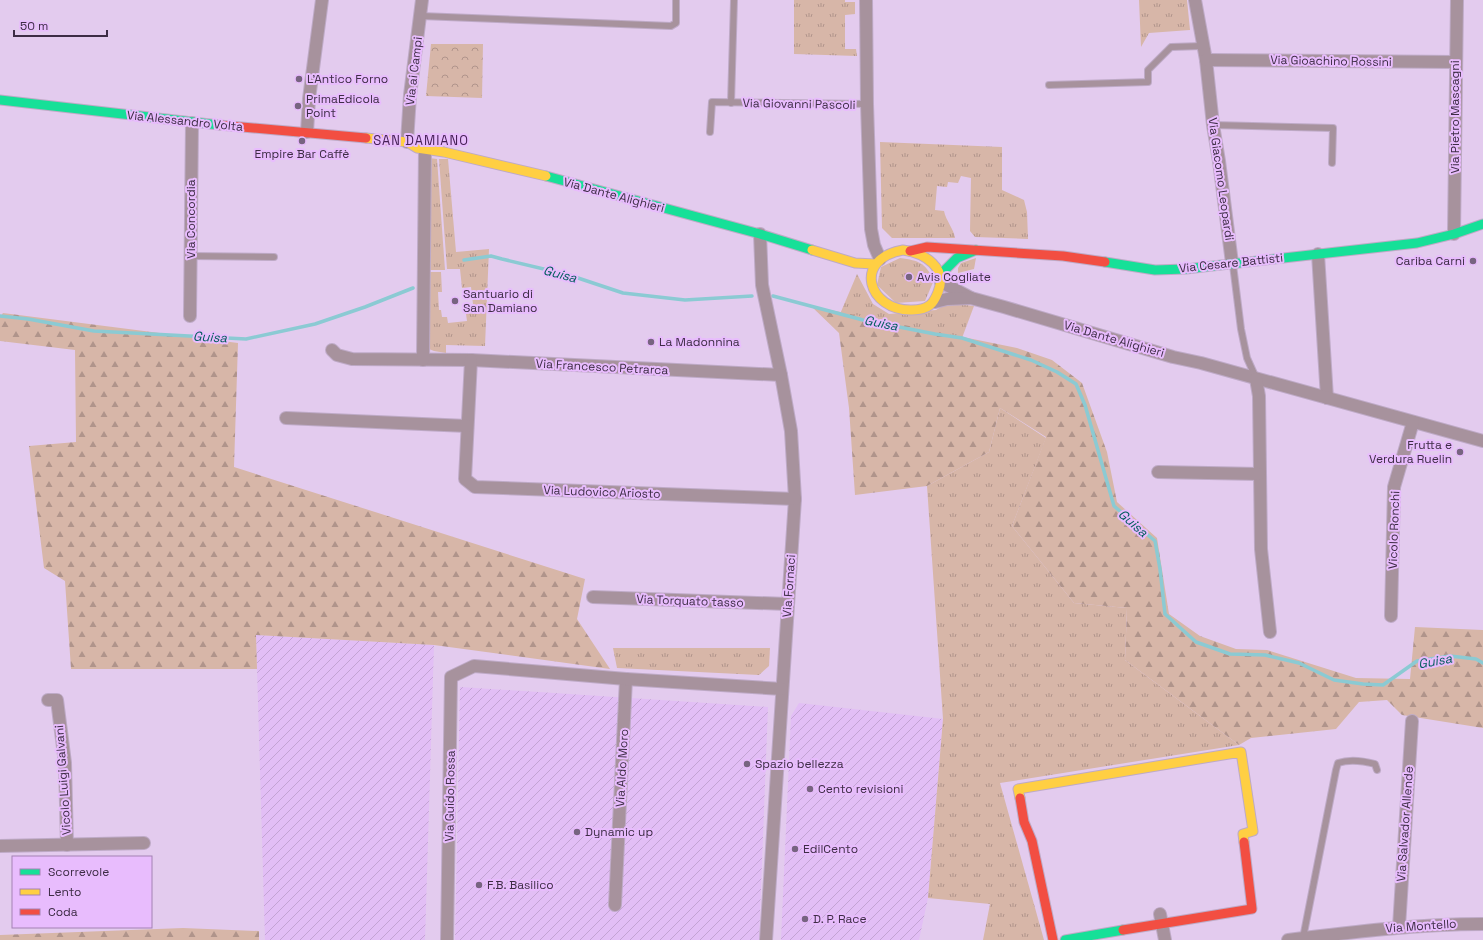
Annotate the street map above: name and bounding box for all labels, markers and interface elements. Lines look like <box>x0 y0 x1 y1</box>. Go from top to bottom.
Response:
scale bar <box>14 12 107 38</box>
text: 50 m <box>20 18 48 34</box>
street label: Via ai Campi <box>402 36 426 106</box>
street label: Via Gioachino Rossini <box>1270 52 1392 70</box>
street label: Via Pietro Mascagni <box>1447 60 1463 174</box>
place label: L'Antico Forno <box>307 71 388 87</box>
marker: L'Antico Forno <box>294 74 304 84</box>
place label: PrimaEdicola Point <box>306 91 380 121</box>
street label: Via Giovanni Pascoli <box>742 95 856 113</box>
marker: PrimaEdicola Point <box>293 101 303 111</box>
street label: Via Alessandro Volta <box>126 107 244 135</box>
street label: Via Giacomo Leopardi <box>1204 116 1238 242</box>
district label: SAN DAMIANO <box>373 132 469 149</box>
marker: Empire Bar Caffè <box>297 136 307 146</box>
place label: Empire Bar Caffè <box>255 146 349 162</box>
street label: Via Dante Alighieri <box>562 174 666 216</box>
street label: Via Concordia <box>183 179 199 259</box>
street label: Via Cesare Battisti <box>1178 250 1284 276</box>
place label: Cariba Carni <box>1396 253 1465 269</box>
marker: Cariba Carni <box>1468 256 1478 266</box>
water label: Guisa <box>541 261 579 287</box>
place label: Avis Cogliate <box>917 269 991 285</box>
marker: Avis Cogliate <box>904 272 914 282</box>
place label: Santuario di San Damiano <box>463 286 538 316</box>
marker: Santuario di San Damiano <box>450 296 460 306</box>
water label: Guisa <box>863 311 900 335</box>
street label: Via Dante Alighieri <box>1062 317 1166 361</box>
water label: Guisa <box>193 328 228 346</box>
place label: La Madonnina <box>659 334 740 350</box>
marker: La Madonnina <box>646 337 656 347</box>
street label: Via Francesco Petrarca <box>535 356 669 378</box>
place label: Frutta e Verdura Ruelin <box>1369 437 1452 467</box>
marker: Frutta e Verdura Ruelin <box>1455 447 1465 457</box>
street label: Via Ludovico Ariosto <box>543 482 661 502</box>
street label: Vicolo Ronchi <box>1385 491 1403 569</box>
water label: Guisa <box>1115 505 1152 541</box>
street label: Via Fornaci <box>779 554 799 618</box>
street label: Via Torquato tasso <box>636 591 744 611</box>
water label: Guisa <box>1417 650 1454 672</box>
street label: Vicolo Luigi Galvani <box>51 724 75 836</box>
street label: Via Aldo Moro <box>612 728 632 808</box>
street label: Via Guido Rossa <box>441 750 459 842</box>
place label: Spazio bellezza <box>755 756 844 772</box>
marker: Spazio bellezza <box>742 759 752 769</box>
street label: Via Salvador Allende <box>1393 766 1417 882</box>
place label: Cento revisioni <box>818 781 903 797</box>
marker: Cento revisioni <box>805 784 815 794</box>
place label: Dynamic up <box>585 824 653 840</box>
marker: Dynamic up <box>572 827 582 837</box>
place label: EdilCento <box>803 841 858 857</box>
marker: EdilCento <box>790 844 800 854</box>
legend <box>12 856 152 928</box>
text: Scorrevole <box>48 864 109 880</box>
place label: F.B. Basilico <box>487 877 554 893</box>
marker: F.B. Basilico <box>474 880 484 890</box>
text: Lento <box>48 884 82 900</box>
text: Coda <box>48 904 78 920</box>
place label: D. P. Race <box>813 911 867 927</box>
marker: D. P. Race <box>800 914 810 924</box>
street label: Via Montello <box>1385 916 1457 936</box>

